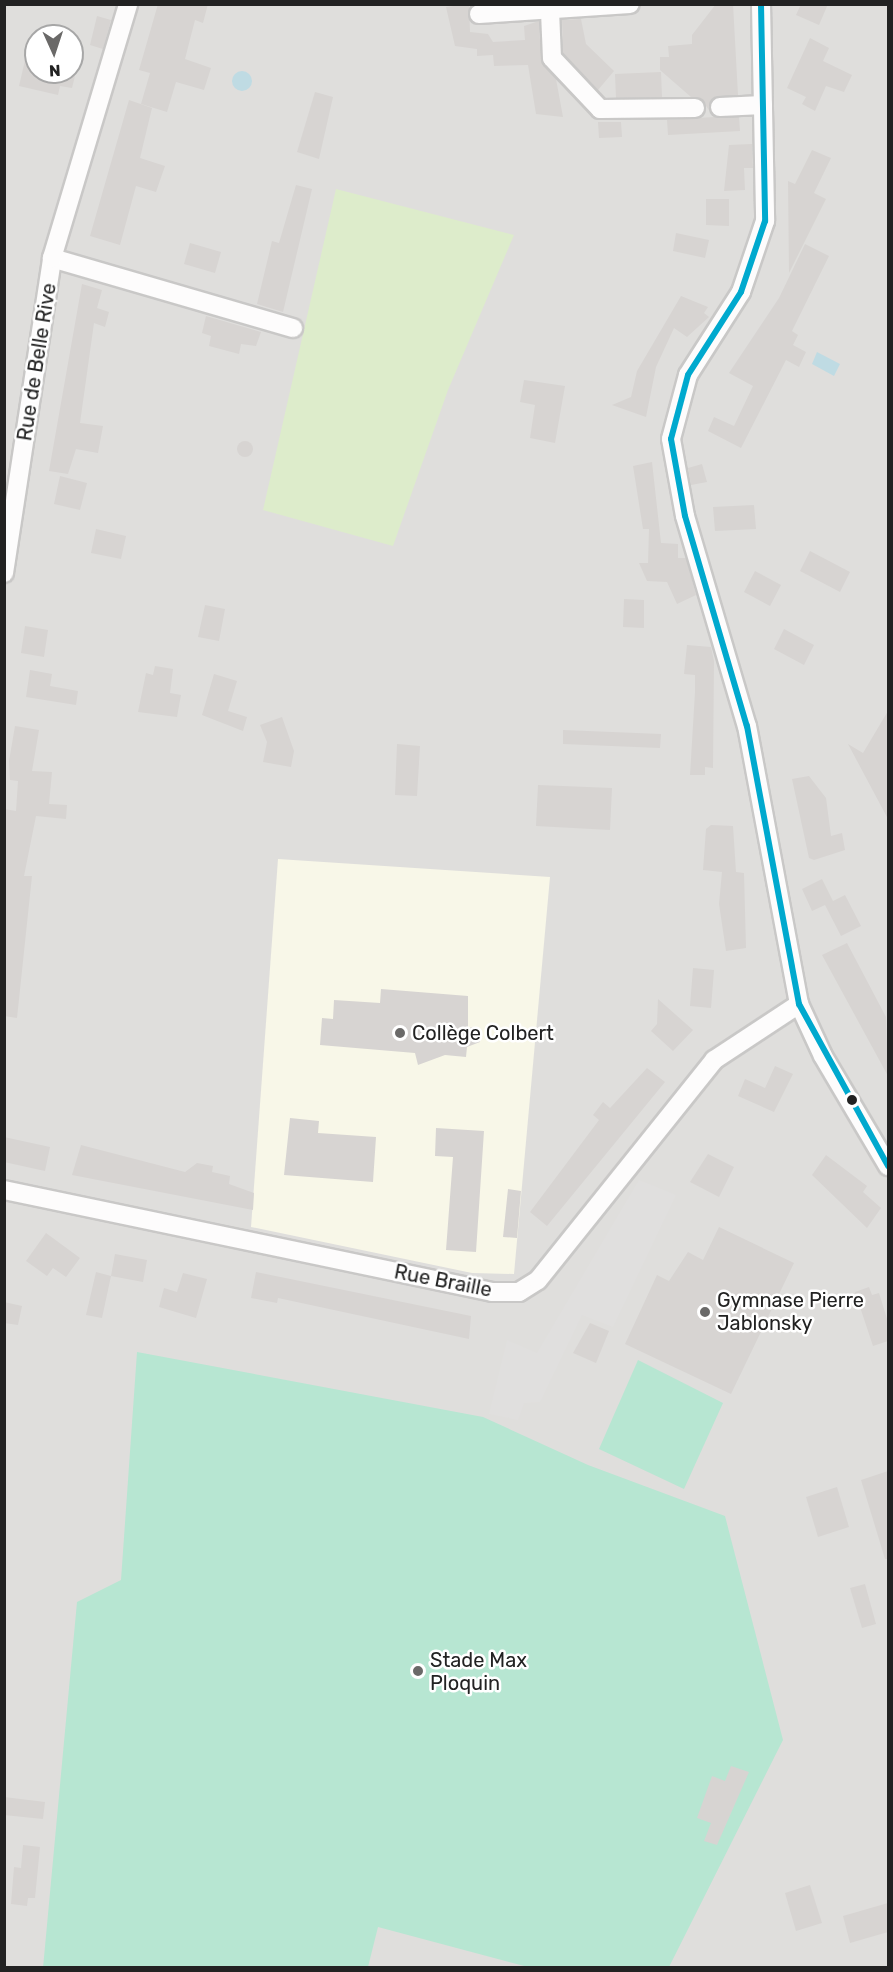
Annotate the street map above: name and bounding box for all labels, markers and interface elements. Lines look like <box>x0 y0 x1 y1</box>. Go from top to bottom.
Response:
north arrow <box>24 24 84 84</box>
text: N <box>49 61 61 80</box>
street label: Rue de Belle Rive <box>13 281 61 443</box>
place label: Collège Colbert <box>412 1021 554 1045</box>
marker: Collège Colbert <box>393 1026 407 1040</box>
unlabelled marker <box>846 1094 858 1106</box>
street label: Rue Braille <box>392 1260 494 1302</box>
place label: Gymnase Pierre Jablonsky <box>717 1288 864 1335</box>
marker: Gymnase Pierre Jablonsky <box>698 1305 712 1319</box>
place label: Stade Max Ploquin <box>430 1648 527 1695</box>
marker: Stade Max Ploquin <box>411 1664 425 1678</box>

